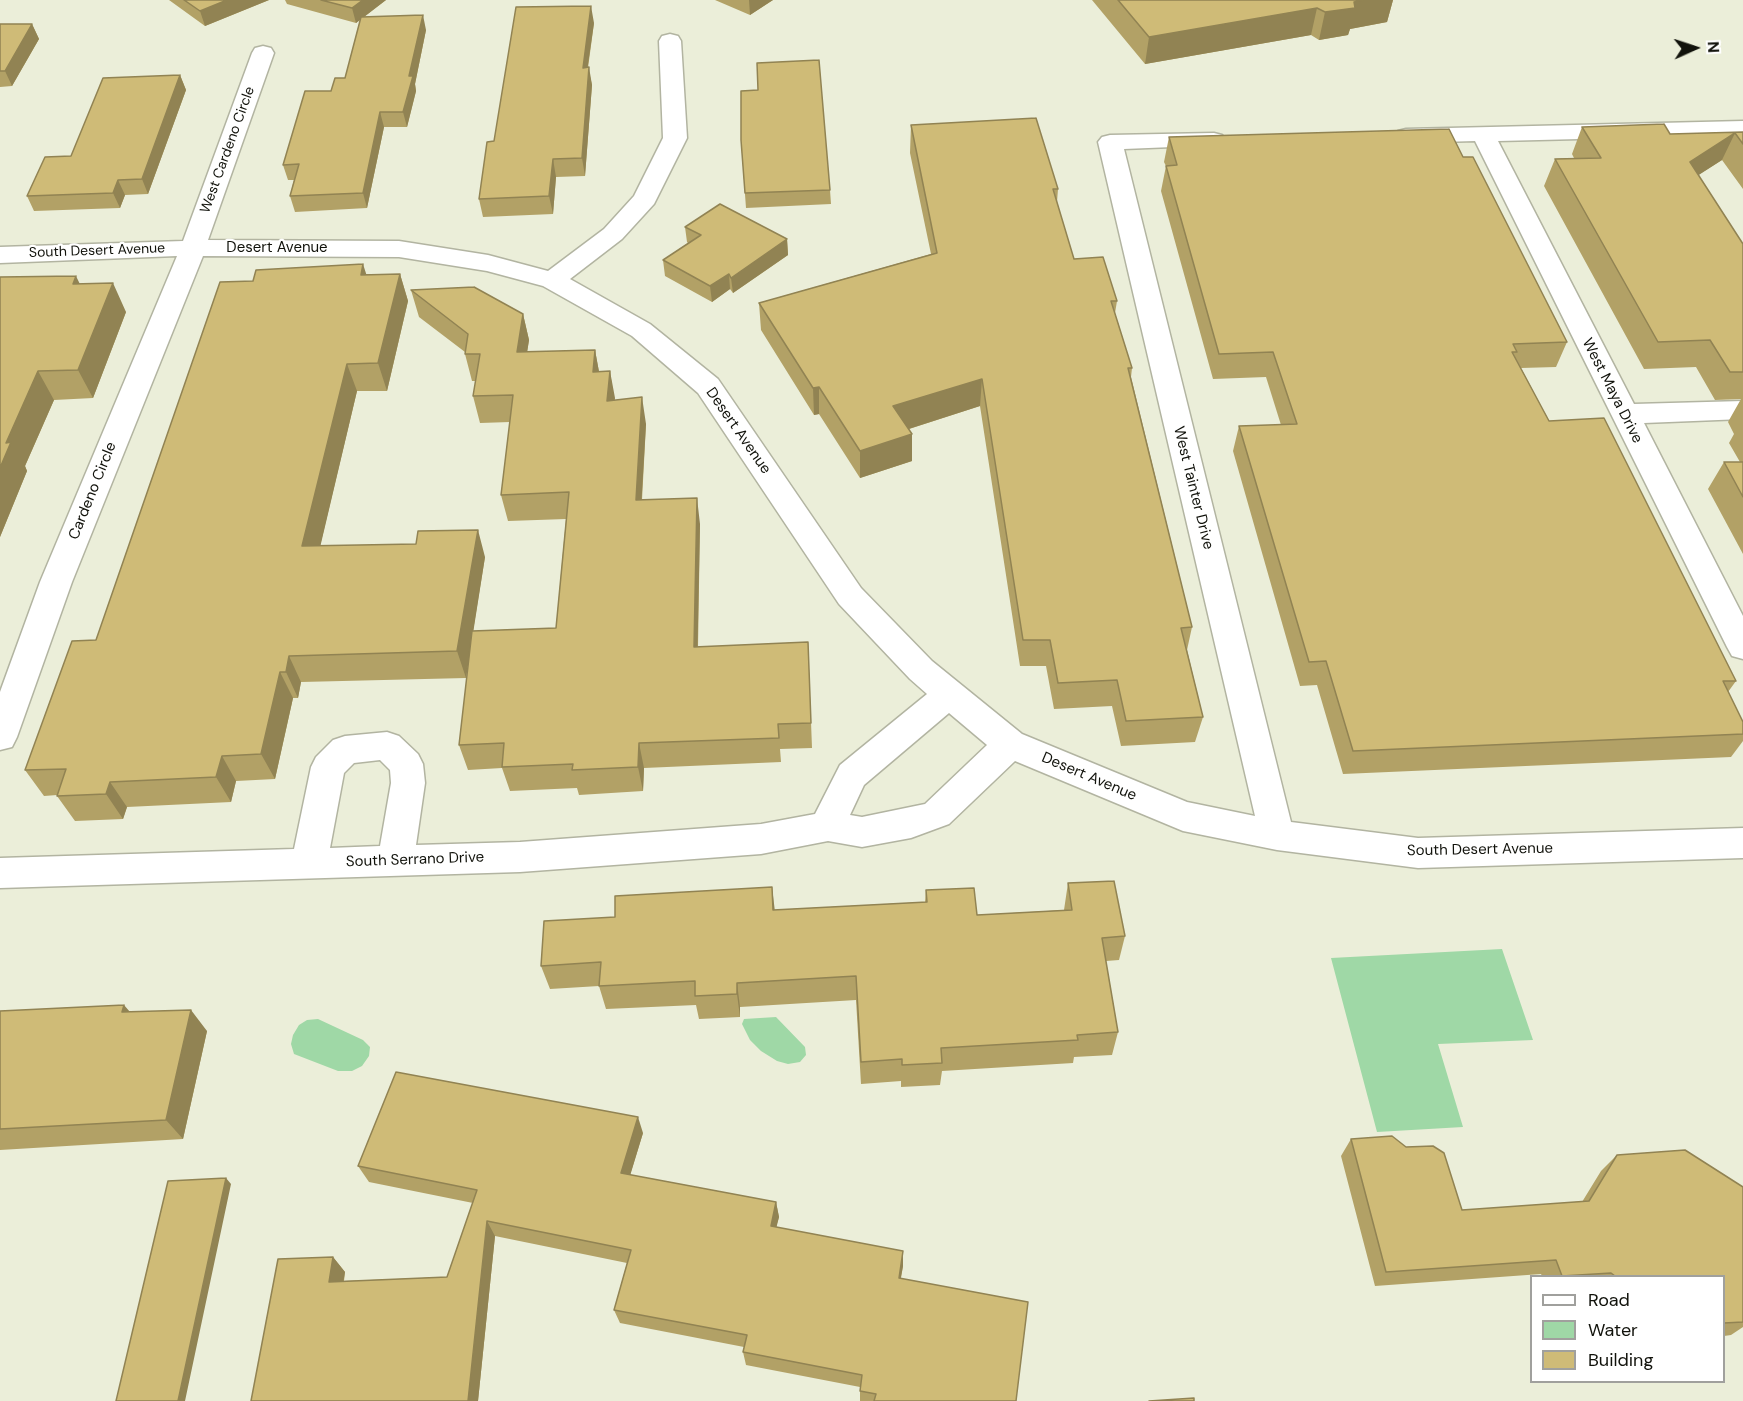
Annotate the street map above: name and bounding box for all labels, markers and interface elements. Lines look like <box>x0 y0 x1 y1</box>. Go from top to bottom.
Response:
north arrow <box>1665 18 1725 78</box>
text: N <box>1703 41 1724 53</box>
street label: West Cardeno Circle <box>197 84 259 216</box>
street label: Desert Avenue <box>226 239 328 257</box>
street label: South Desert Avenue <box>29 240 165 262</box>
street label: West Maya Drive <box>1578 335 1646 447</box>
street label: Desert Avenue <box>702 384 774 478</box>
street label: West Tainter Drive <box>1169 425 1217 551</box>
street label: Cardeno Circle <box>65 440 121 542</box>
street label: Desert Avenue <box>1039 749 1139 805</box>
street label: South Desert Avenue <box>1407 840 1553 860</box>
street label: South Serrano Drive <box>346 849 484 871</box>
legend <box>1530 1275 1725 1383</box>
text: Road <box>1588 1288 1630 1312</box>
text: Water <box>1588 1318 1638 1342</box>
text: Building <box>1588 1348 1653 1372</box>

